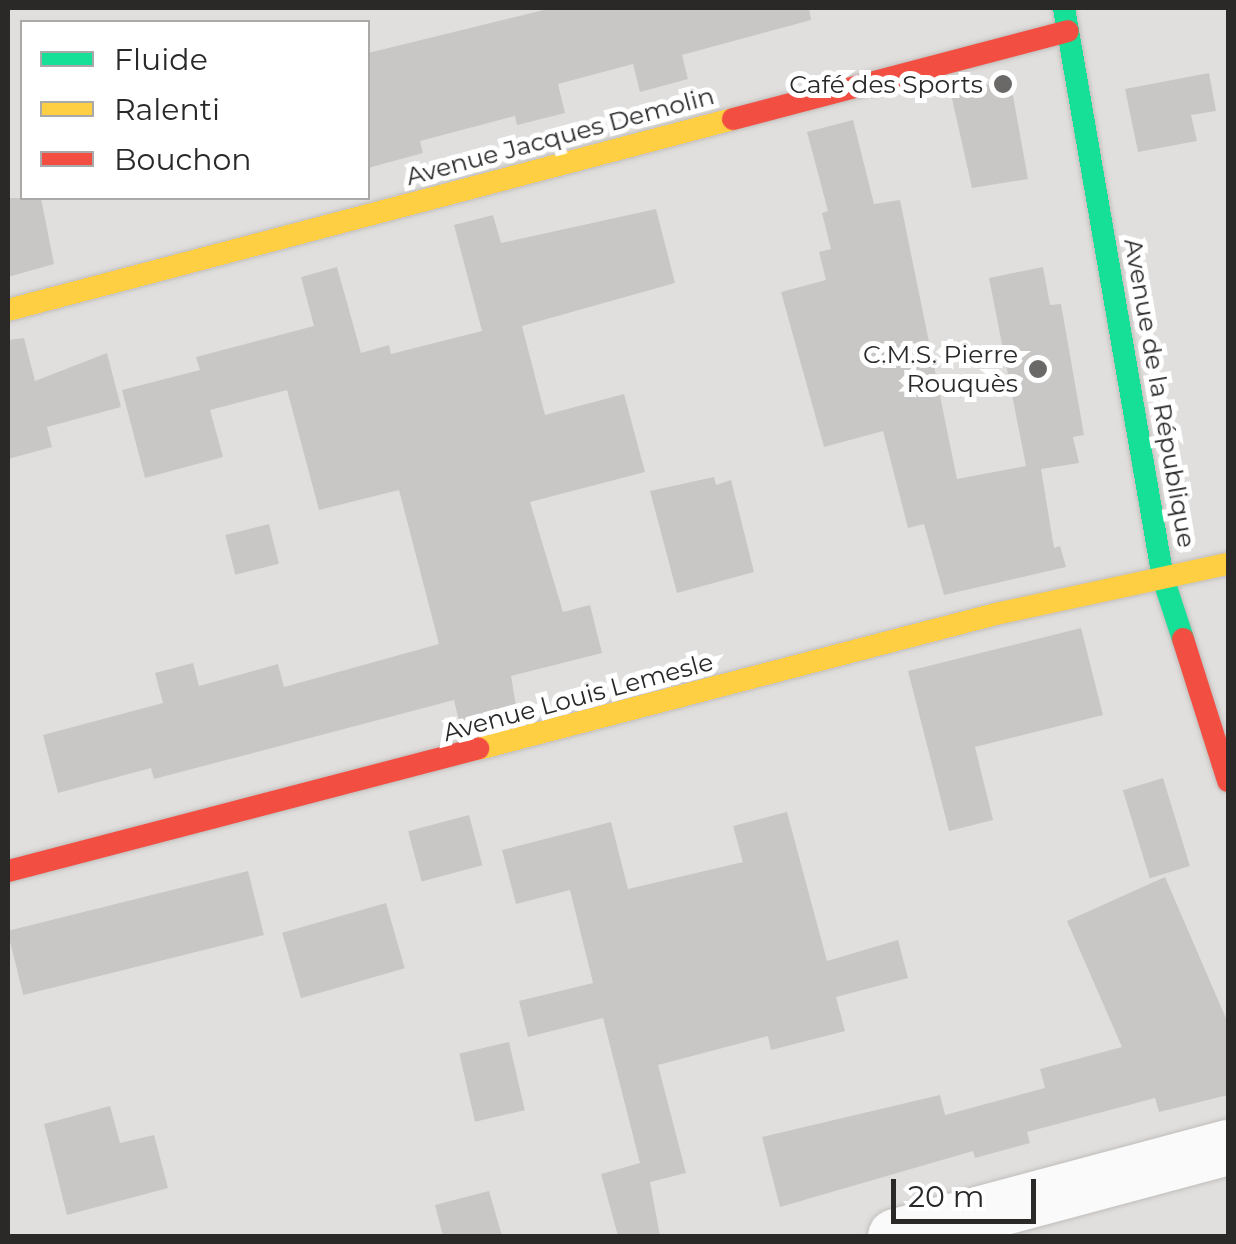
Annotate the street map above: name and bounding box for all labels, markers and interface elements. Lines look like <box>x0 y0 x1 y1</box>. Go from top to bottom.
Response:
legend <box>20 20 370 200</box>
text: Fluide <box>114 41 208 78</box>
place label: Café des Sports <box>789 69 983 99</box>
marker: Café des Sports <box>992 73 1014 95</box>
street label: Avenue Jacques Demolin <box>403 80 717 192</box>
text: Ralenti <box>114 91 220 128</box>
text: Bouchon <box>114 141 252 178</box>
street label: Avenue de la République <box>1118 236 1202 550</box>
place label: C.M.S. Pierre Rouquès <box>863 340 1018 399</box>
marker: C.M.S. Pierre Rouquès <box>1027 358 1049 380</box>
street label: Avenue Louis Lemesle <box>440 646 716 748</box>
scale bar <box>896 1159 1041 1221</box>
text: 20 m <box>908 1178 985 1215</box>

